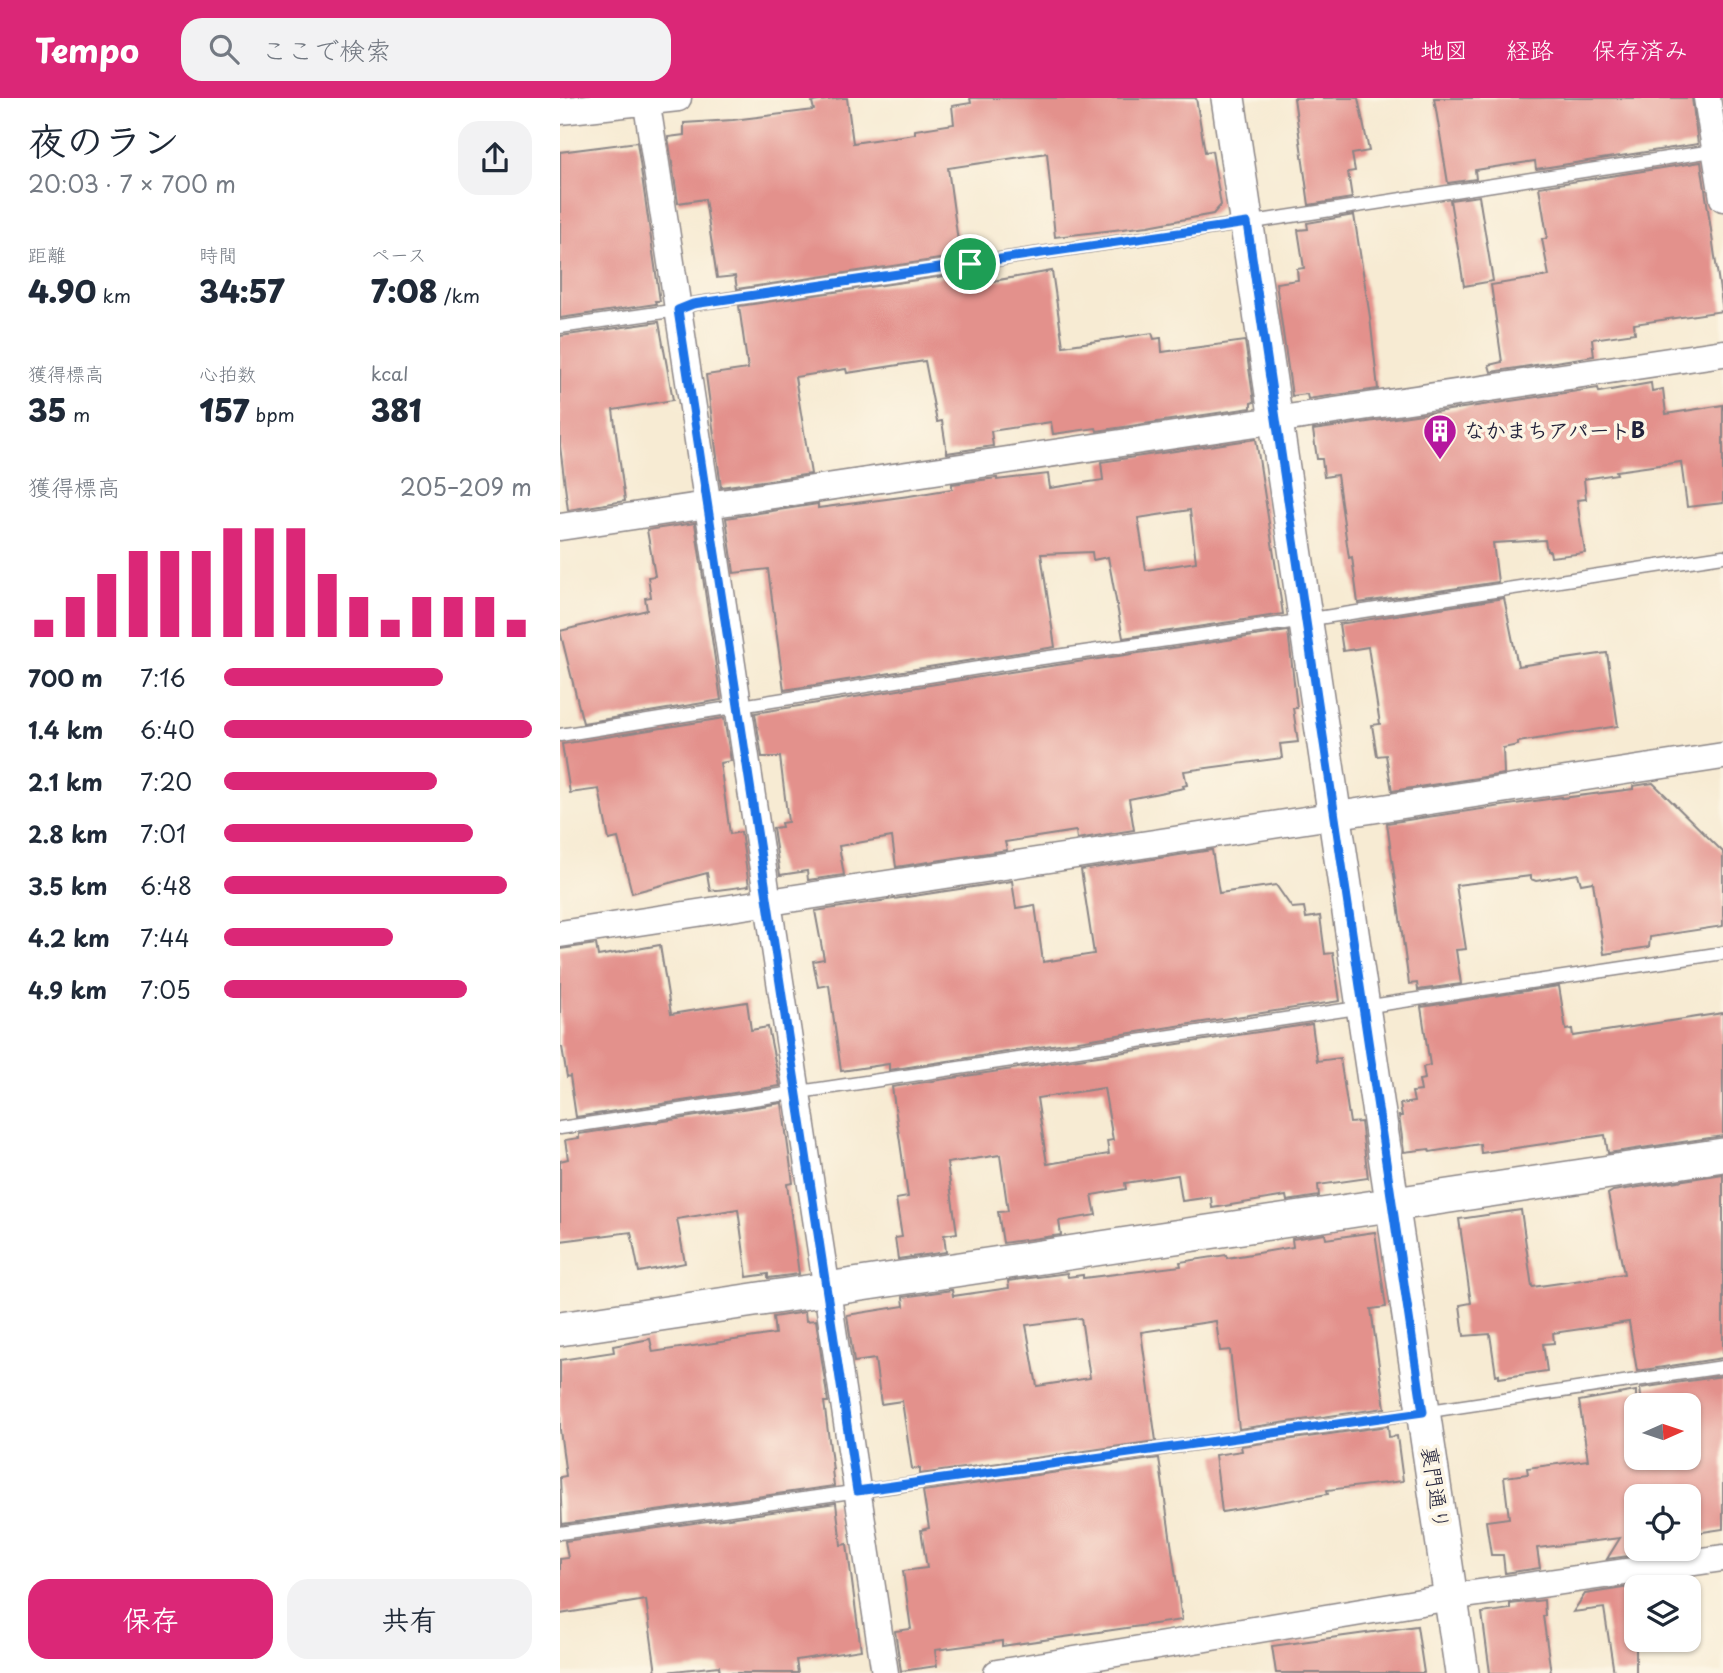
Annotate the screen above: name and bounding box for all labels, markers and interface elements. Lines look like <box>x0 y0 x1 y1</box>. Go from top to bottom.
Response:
search box <box>181 18 671 81</box>
text: Tempo <box>35 24 139 74</box>
icon: search <box>205 30 243 68</box>
text: ここで検索 <box>261 30 391 69</box>
text: 地図 <box>1420 31 1468 67</box>
text: 経路 <box>1506 31 1554 67</box>
text: 保存済み <box>1592 31 1688 67</box>
text: 夜のラン <box>28 111 180 168</box>
button: share <box>458 121 532 195</box>
text: 20:03 · 7 × 700 m <box>28 166 236 201</box>
pin <box>940 234 1000 294</box>
text: 距離 <box>28 240 66 268</box>
text: 時間 <box>199 240 237 268</box>
text: ペース <box>371 240 427 268</box>
icon: arrive <box>951 245 989 283</box>
text: 4.90 <box>28 268 96 313</box>
text: 34:57 <box>199 268 285 313</box>
text: 7:08 <box>371 268 437 313</box>
text: km <box>96 281 131 309</box>
text: /km <box>437 281 480 309</box>
text: 獲得標高 <box>28 359 104 387</box>
text: 心拍数 <box>199 359 256 387</box>
text: kcal <box>371 359 409 387</box>
text: 35 <box>28 387 67 432</box>
text: 157 <box>199 387 249 432</box>
text: 381 <box>371 387 422 432</box>
text: m <box>67 400 90 428</box>
text: bpm <box>249 400 295 428</box>
building icon: なかまちアパートB <box>1421 412 1459 461</box>
place label: なかまちアパートB <box>1464 413 1645 445</box>
text: 獲得標高 <box>28 469 120 504</box>
text: 205–209 m <box>400 469 532 504</box>
text: 700 m <box>28 660 103 695</box>
text: 7:16 <box>140 660 186 695</box>
text: 1.4 km <box>28 712 103 747</box>
text: 6:40 <box>140 712 195 747</box>
text: 2.1 km <box>28 764 103 799</box>
text: 7:20 <box>140 764 192 799</box>
text: 2.8 km <box>28 816 108 851</box>
text: 7:01 <box>140 816 186 851</box>
text: 3.5 km <box>28 868 108 903</box>
text: 6:48 <box>140 868 192 903</box>
text: 4.2 km <box>28 920 110 955</box>
text: 7:44 <box>140 920 190 955</box>
text: 4.9 km <box>28 972 107 1007</box>
text: 7:05 <box>140 972 191 1007</box>
north arrow <box>1624 1393 1701 1470</box>
map controls <box>1624 1393 1701 1652</box>
street label: 裏門通り <box>1415 1444 1459 1532</box>
button: locate <box>1624 1484 1701 1561</box>
button: layers <box>1624 1575 1701 1652</box>
button: 保存 <box>28 1579 273 1659</box>
button: 共有 <box>287 1579 532 1659</box>

